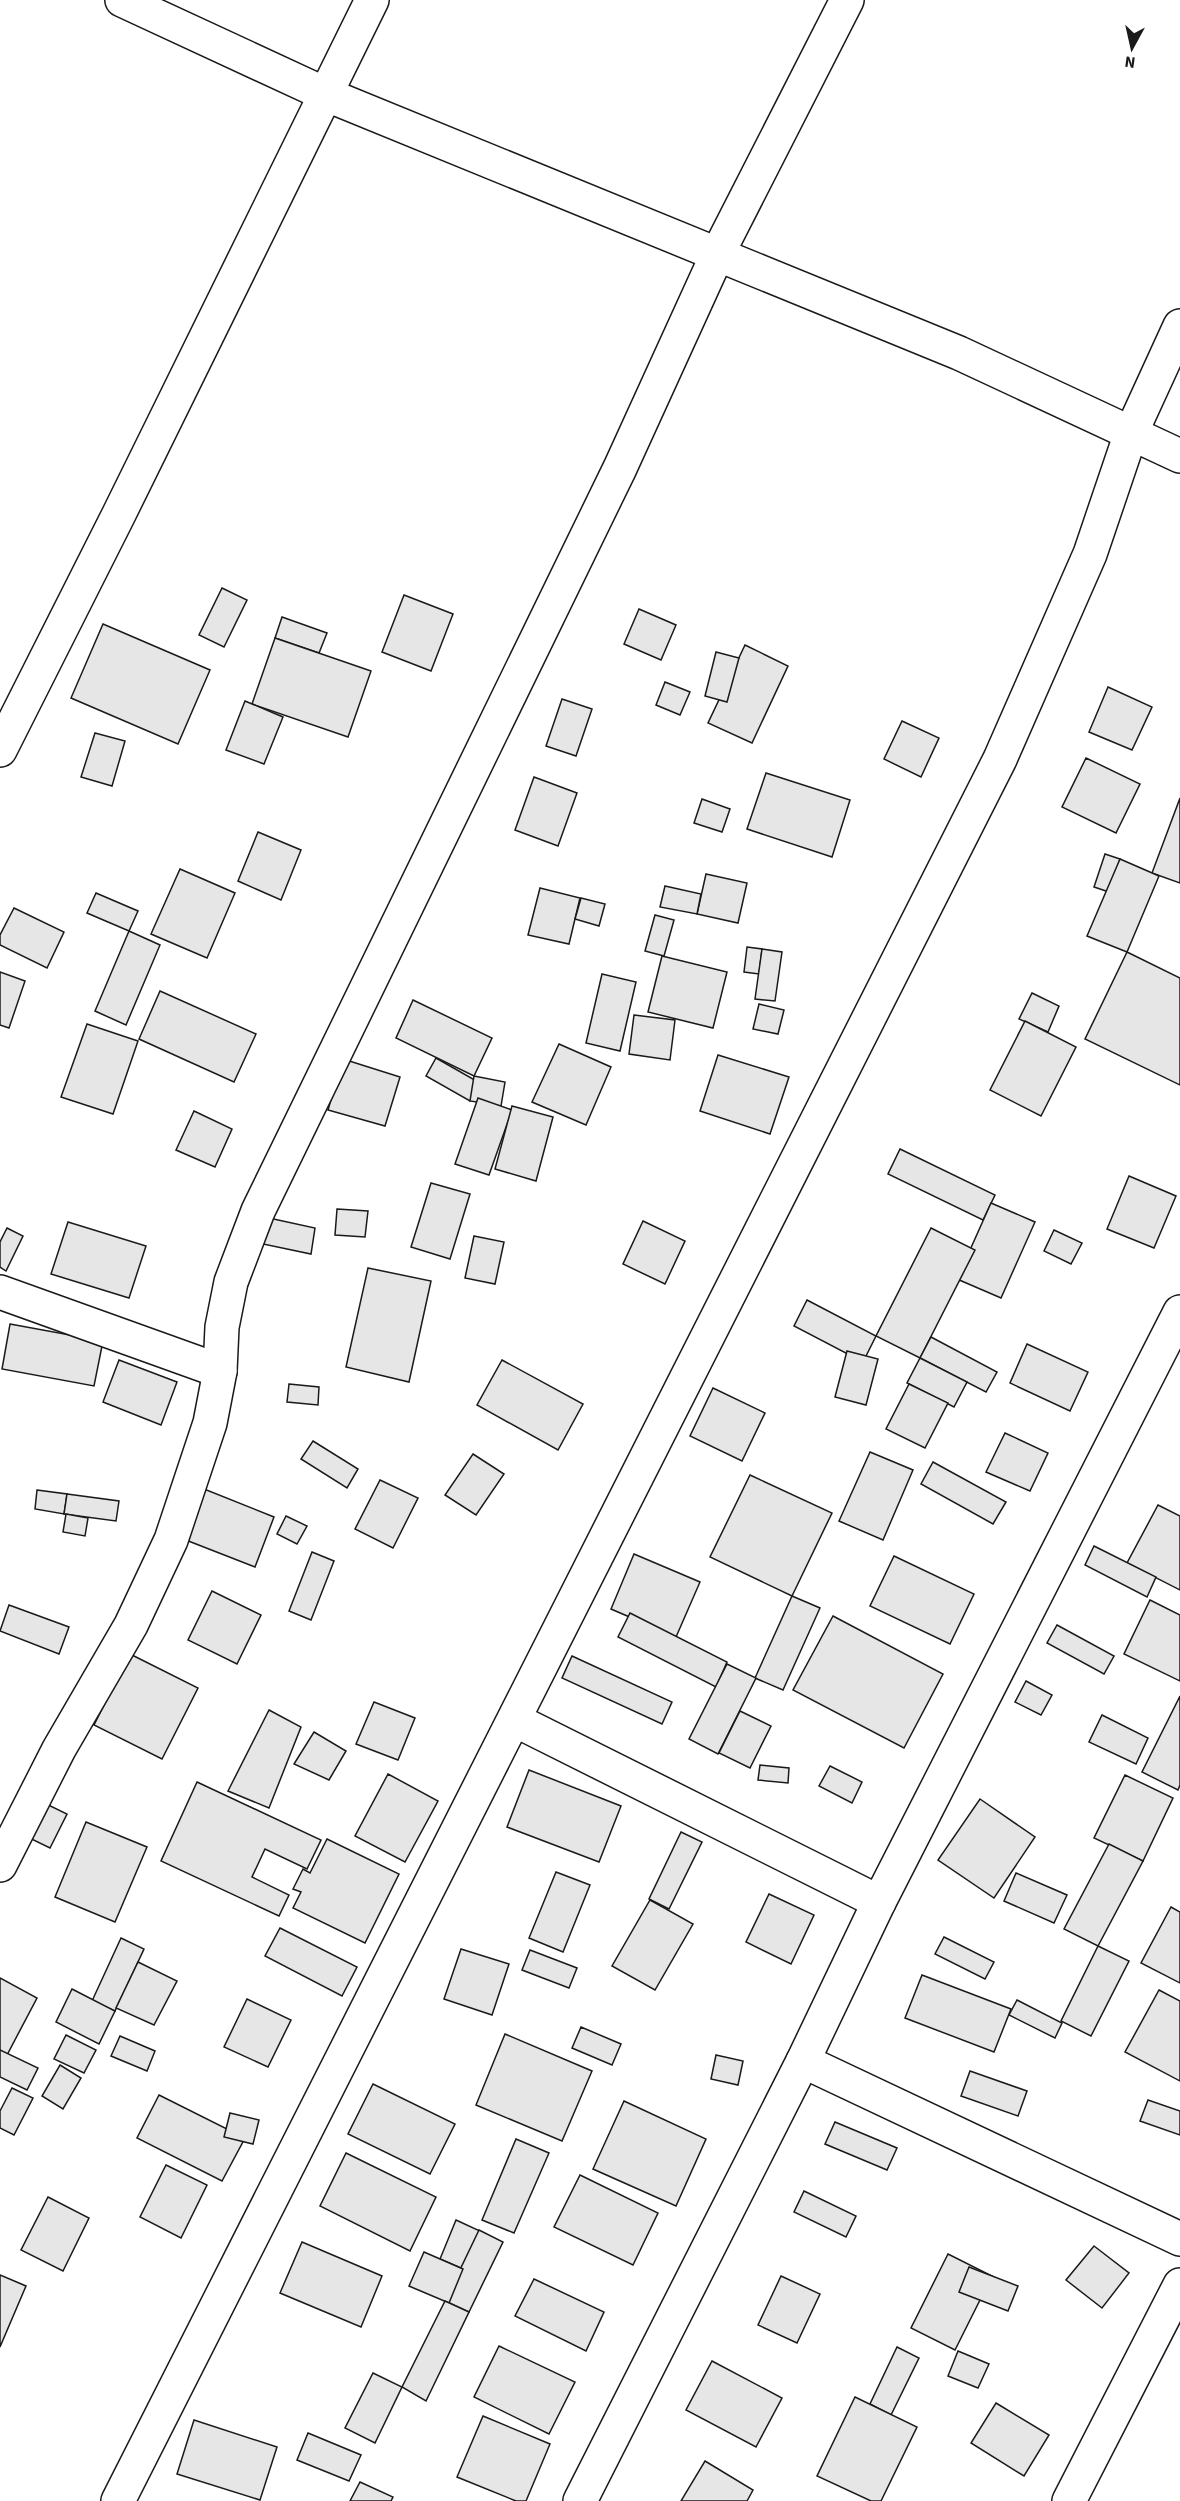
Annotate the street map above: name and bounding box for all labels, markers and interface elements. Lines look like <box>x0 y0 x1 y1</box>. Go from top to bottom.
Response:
north arrow <box>1102 18 1162 78</box>
text: N <box>1123 50 1137 73</box>

